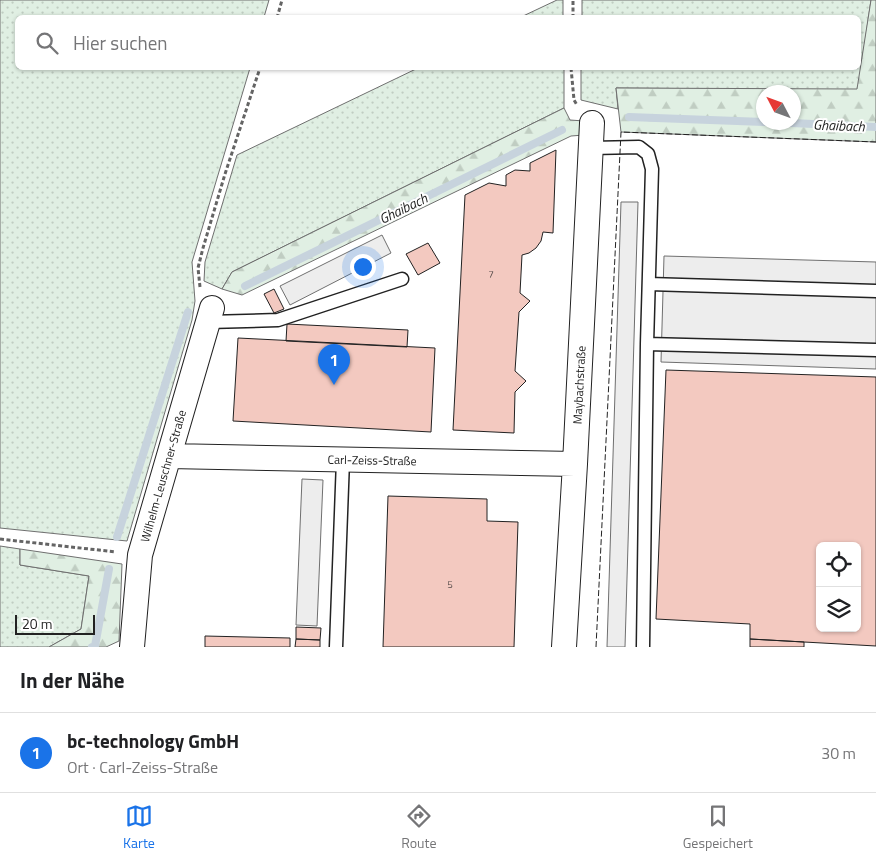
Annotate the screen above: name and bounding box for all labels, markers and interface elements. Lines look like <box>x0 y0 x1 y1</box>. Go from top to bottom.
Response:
search box <box>15 15 861 70</box>
text: Hier suchen <box>73 28 168 57</box>
icon: search <box>33 29 61 57</box>
north arrow <box>756 85 801 130</box>
water label: Ghaibach <box>813 114 866 136</box>
water label: Ghaibach <box>375 187 432 229</box>
your location <box>350 254 376 280</box>
house number: 7 <box>488 267 494 282</box>
pin: 1 <box>318 344 350 385</box>
street label: Maybachstraße <box>567 345 591 425</box>
street label: Wilhelm-Leuschner-Straße <box>135 408 191 544</box>
street label: Carl-Zeiss-Straße <box>327 450 417 470</box>
map controls <box>816 542 861 632</box>
button: locate <box>816 542 861 587</box>
house number: 5 <box>447 577 453 592</box>
button: layers <box>816 587 861 632</box>
scale bar <box>15 612 95 635</box>
text: 20 m <box>22 613 52 634</box>
text: In der Nähe <box>20 664 125 696</box>
text: bc-technology GmbH <box>67 726 239 755</box>
text: 1 <box>32 741 40 765</box>
text: 30 m <box>821 741 856 765</box>
text: Ort · Carl-Zeiss-Straße <box>67 755 218 779</box>
tab: Karte <box>123 802 155 853</box>
tab: Route <box>401 802 436 853</box>
tab: Gespeichert <box>683 802 753 853</box>

